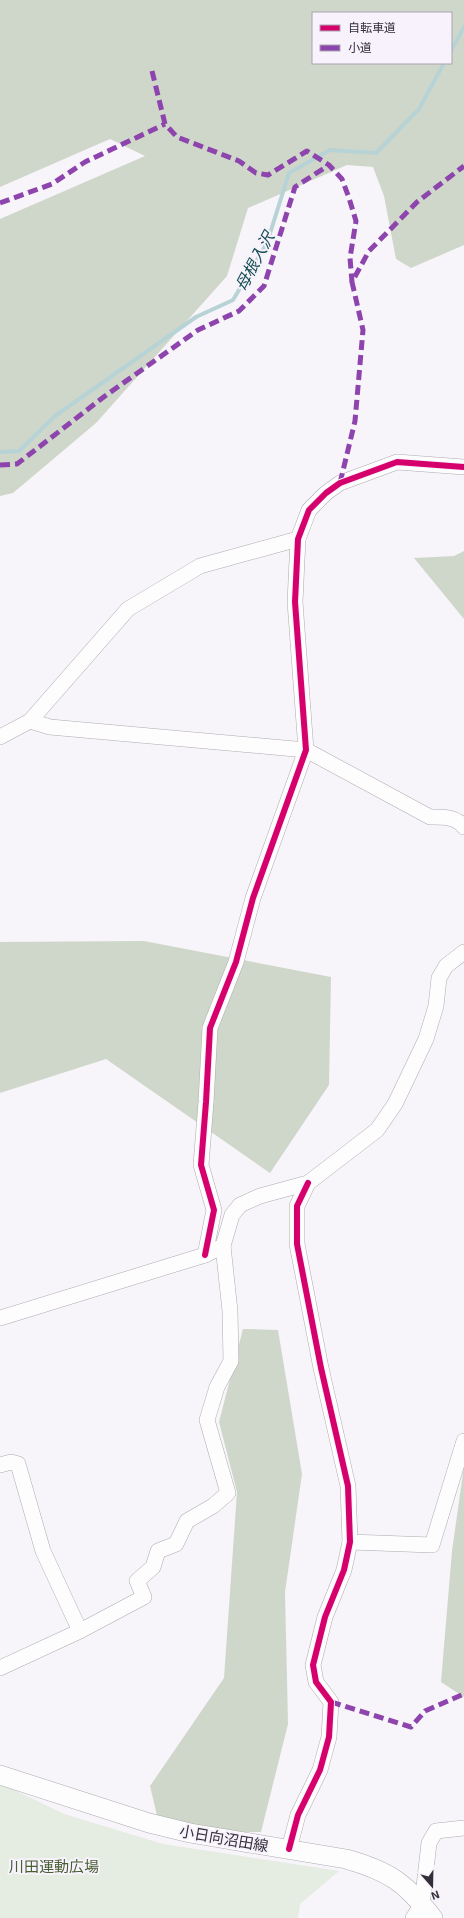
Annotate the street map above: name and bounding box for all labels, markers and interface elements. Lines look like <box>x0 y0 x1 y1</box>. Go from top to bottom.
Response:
legend <box>312 12 452 64</box>
text: 自転車道 <box>348 20 396 34</box>
text: 小道 <box>348 40 372 54</box>
water label: 母根入沢 <box>231 227 278 294</box>
street label: 小日向沼田線 <box>178 1821 270 1855</box>
park label: 川田運動広場 <box>9 1857 99 1875</box>
north arrow <box>412 1866 452 1906</box>
text: N <box>430 1888 442 1903</box>

